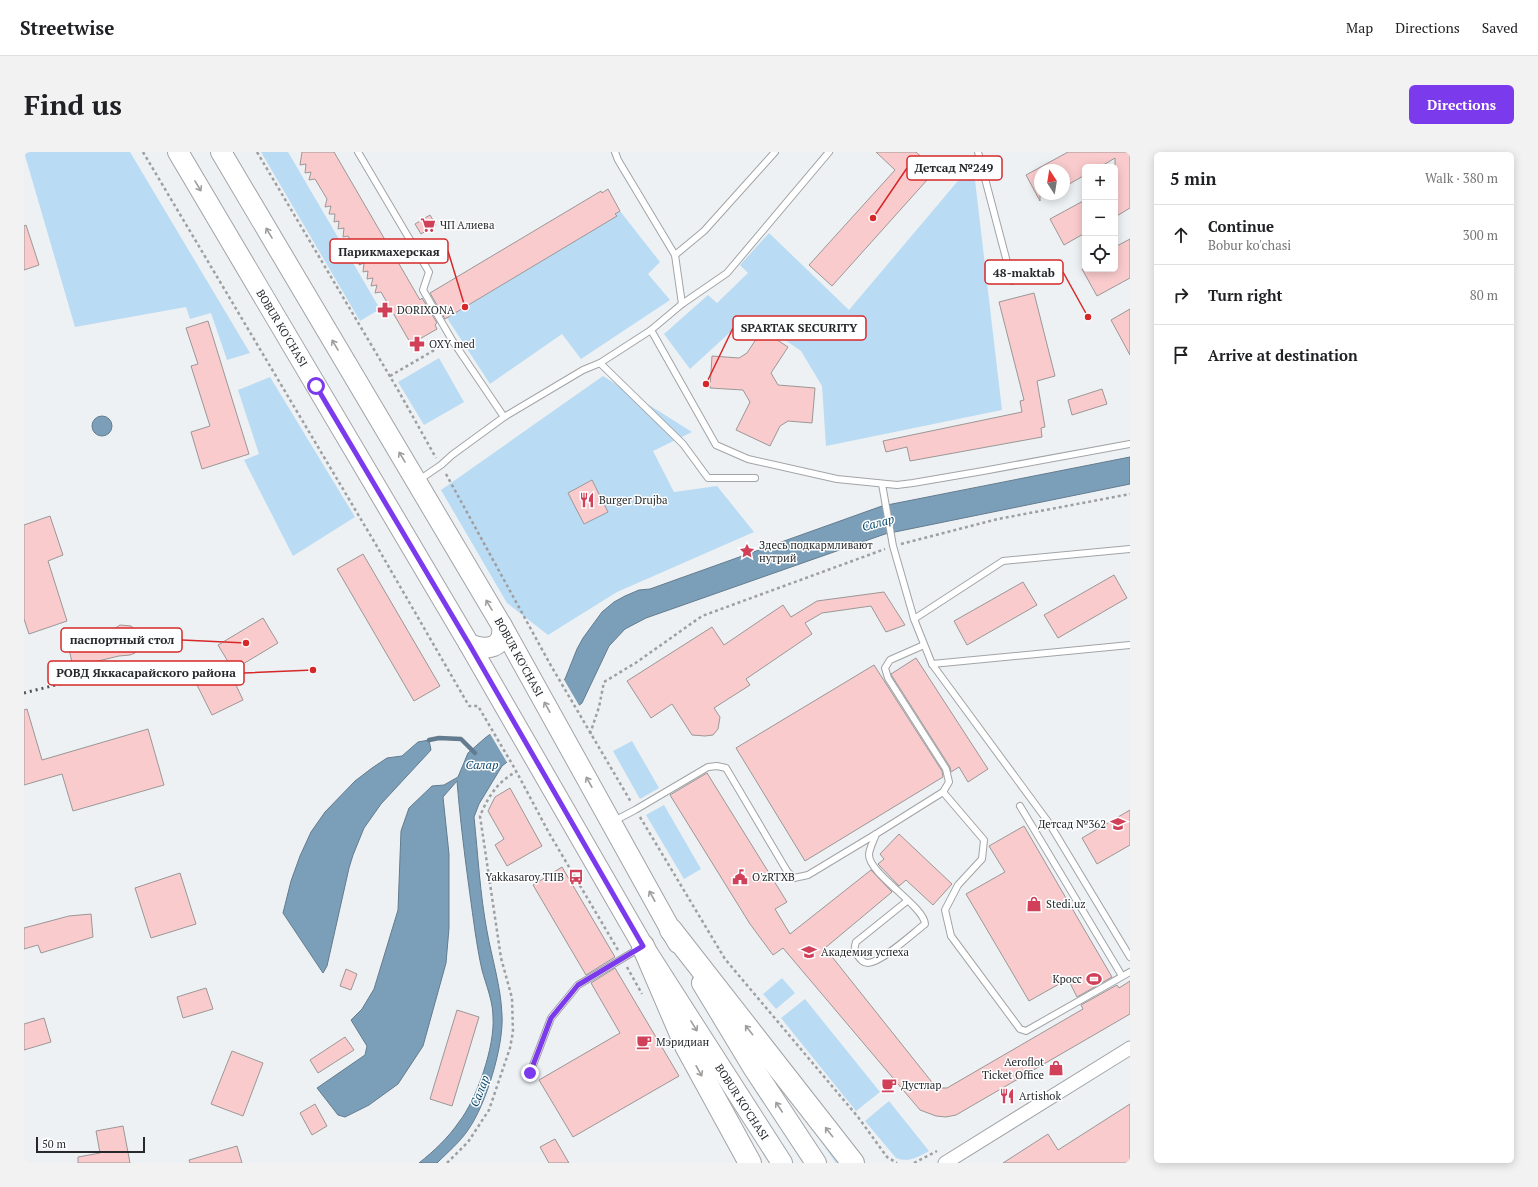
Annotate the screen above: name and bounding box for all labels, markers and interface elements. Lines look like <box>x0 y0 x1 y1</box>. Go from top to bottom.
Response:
text: Streetwise <box>20 15 114 40</box>
text: Map <box>1346 18 1373 37</box>
text: Directions <box>1395 18 1460 37</box>
text: Saved <box>1482 18 1518 37</box>
button: Directions <box>1409 85 1514 124</box>
text: Find us <box>24 86 122 123</box>
callout: Детсад №249 <box>907 156 1002 180</box>
text: Детсад №249 <box>915 160 994 175</box>
north arrow <box>1034 164 1070 200</box>
map controls <box>1082 164 1118 272</box>
button: + <box>1082 164 1118 200</box>
text: 5 min <box>1170 167 1217 190</box>
text: Walk · 380 m <box>1425 169 1498 187</box>
one-way arrow <box>194 180 202 192</box>
button: − <box>1082 200 1118 236</box>
supermarket icon: ЧП Алиева <box>419 216 437 234</box>
text: Continue <box>1208 216 1274 236</box>
place label: ЧП Алиева <box>440 218 495 232</box>
icon: ahead <box>1170 224 1192 246</box>
text: 300 m <box>1463 226 1498 244</box>
one-way arrow <box>265 227 273 239</box>
button: locate <box>1082 236 1118 272</box>
text: Bobur ko'chasi <box>1208 236 1291 254</box>
callout: Парикмахерская <box>330 239 448 263</box>
text: Парикмахерская <box>338 244 440 259</box>
callout: 48-maktab <box>985 260 1063 284</box>
text: 48-maktab <box>993 265 1055 280</box>
icon: right <box>1170 284 1192 306</box>
text: Turn right <box>1208 285 1283 305</box>
text: 80 m <box>1470 286 1498 304</box>
street label: BOBUR KO'CHASI <box>253 287 311 369</box>
pharmacy icon: DORIXONA <box>376 301 394 319</box>
place label: DORIXONA <box>397 303 455 317</box>
callout: SPARTAK SECURITY <box>733 316 866 340</box>
text: SPARTAK SECURITY <box>741 320 858 335</box>
pharmacy icon: OXY med <box>408 335 426 353</box>
place label: OXY med <box>429 337 475 351</box>
one-way arrow <box>331 339 339 351</box>
icon: arrive <box>1170 344 1192 366</box>
text: Arrive at destination <box>1208 345 1358 365</box>
route start <box>307 377 325 395</box>
one-way arrow <box>397 451 405 463</box>
restaurant icon: Burger Drujba <box>578 491 596 509</box>
place label: Burger Drujba <box>599 493 668 507</box>
water label: Салар <box>860 511 896 534</box>
place label: Здесь подкармливают нутрий <box>759 538 873 565</box>
place icon: Здесь подкармливают нутрий <box>738 542 756 560</box>
one-way arrow <box>485 599 493 611</box>
street label: BOBUR KO'CHASI <box>492 615 546 699</box>
callout: паспортный стол <box>61 628 182 652</box>
text: паспортный стол <box>70 632 174 647</box>
callout: РОВД Яккасарайского района <box>48 661 244 685</box>
text: РОВД Яккасарайского района <box>56 665 236 680</box>
one-way arrow <box>543 701 550 713</box>
water label: Салар <box>466 757 499 772</box>
one-way arrow <box>584 776 592 788</box>
school or university icon: Детсад №362 <box>1109 815 1127 833</box>
place label: Детсад №362 <box>1038 817 1106 831</box>
bus stop icon: Yakkasaroy TIIB <box>567 868 585 886</box>
public building icon: O'zRTXB <box>731 868 749 886</box>
place label: Yakkasaroy TIIB <box>485 870 564 884</box>
place label: O'zRTXB <box>752 870 795 884</box>
one-way arrow <box>647 890 655 902</box>
shop icon: Stedi.uz <box>1025 895 1043 913</box>
place label: Stedi.uz <box>1046 897 1086 911</box>
school or university icon: Академия успеха <box>800 943 818 961</box>
place label: Академия успеха <box>821 945 909 959</box>
sports icon: Кросс <box>1085 970 1103 988</box>
place label: Кросс <box>1053 972 1082 986</box>
one-way arrow <box>690 1020 698 1031</box>
one-way arrow <box>745 1024 753 1035</box>
cafe icon: Мэридиан <box>635 1033 653 1051</box>
place label: Мэридиан <box>656 1035 709 1049</box>
place label: Aeroflot Ticket Office <box>982 1055 1044 1082</box>
shop icon: Aeroflot Ticket Office <box>1047 1059 1065 1077</box>
street label: BOBUR KO'CHASI <box>712 1061 772 1143</box>
route end <box>521 1064 539 1082</box>
one-way arrow <box>696 1065 704 1077</box>
water label: Салар <box>467 1072 493 1109</box>
cafe icon: Дустлар <box>880 1076 898 1094</box>
place label: Дустлар <box>901 1078 941 1092</box>
restaurant icon: Artishok <box>998 1087 1016 1105</box>
place label: Artishok <box>1019 1089 1061 1103</box>
one-way arrow <box>775 1102 783 1113</box>
one-way arrow <box>825 1127 833 1138</box>
scale bar <box>36 1135 145 1154</box>
text: 50 m <box>42 1137 66 1151</box>

